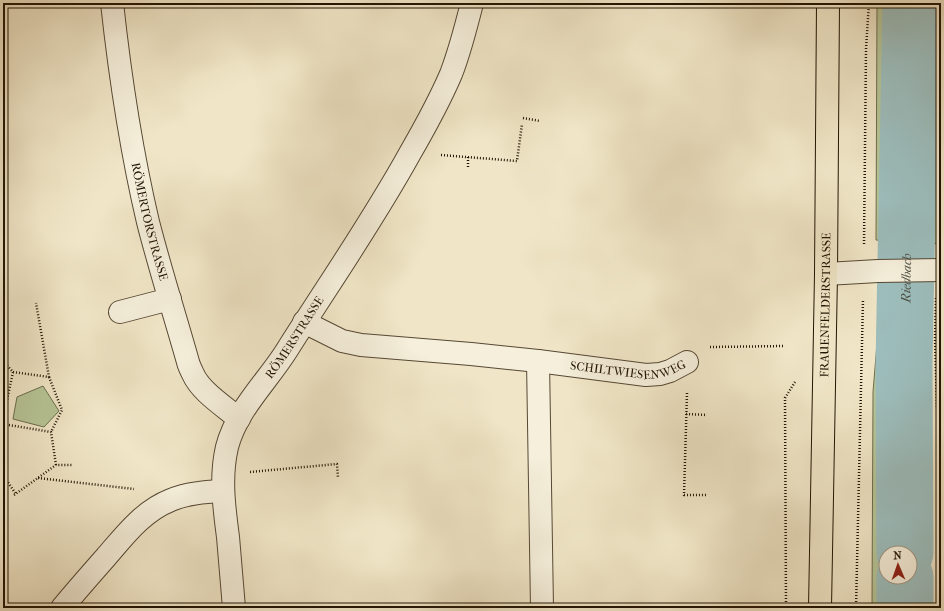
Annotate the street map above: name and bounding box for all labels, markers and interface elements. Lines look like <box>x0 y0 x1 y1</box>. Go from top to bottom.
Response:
street label: RÖMERTORSTRASSE <box>128 161 171 282</box>
street label: FRAUENFELDERSTRASSE <box>817 233 833 378</box>
water label: Riedbach <box>898 253 914 304</box>
street label: RÖMERSTRASSE <box>262 294 326 381</box>
street label: SCHILTWIESENWEG <box>569 357 689 382</box>
north arrow <box>878 545 918 585</box>
text: N <box>893 549 903 562</box>

